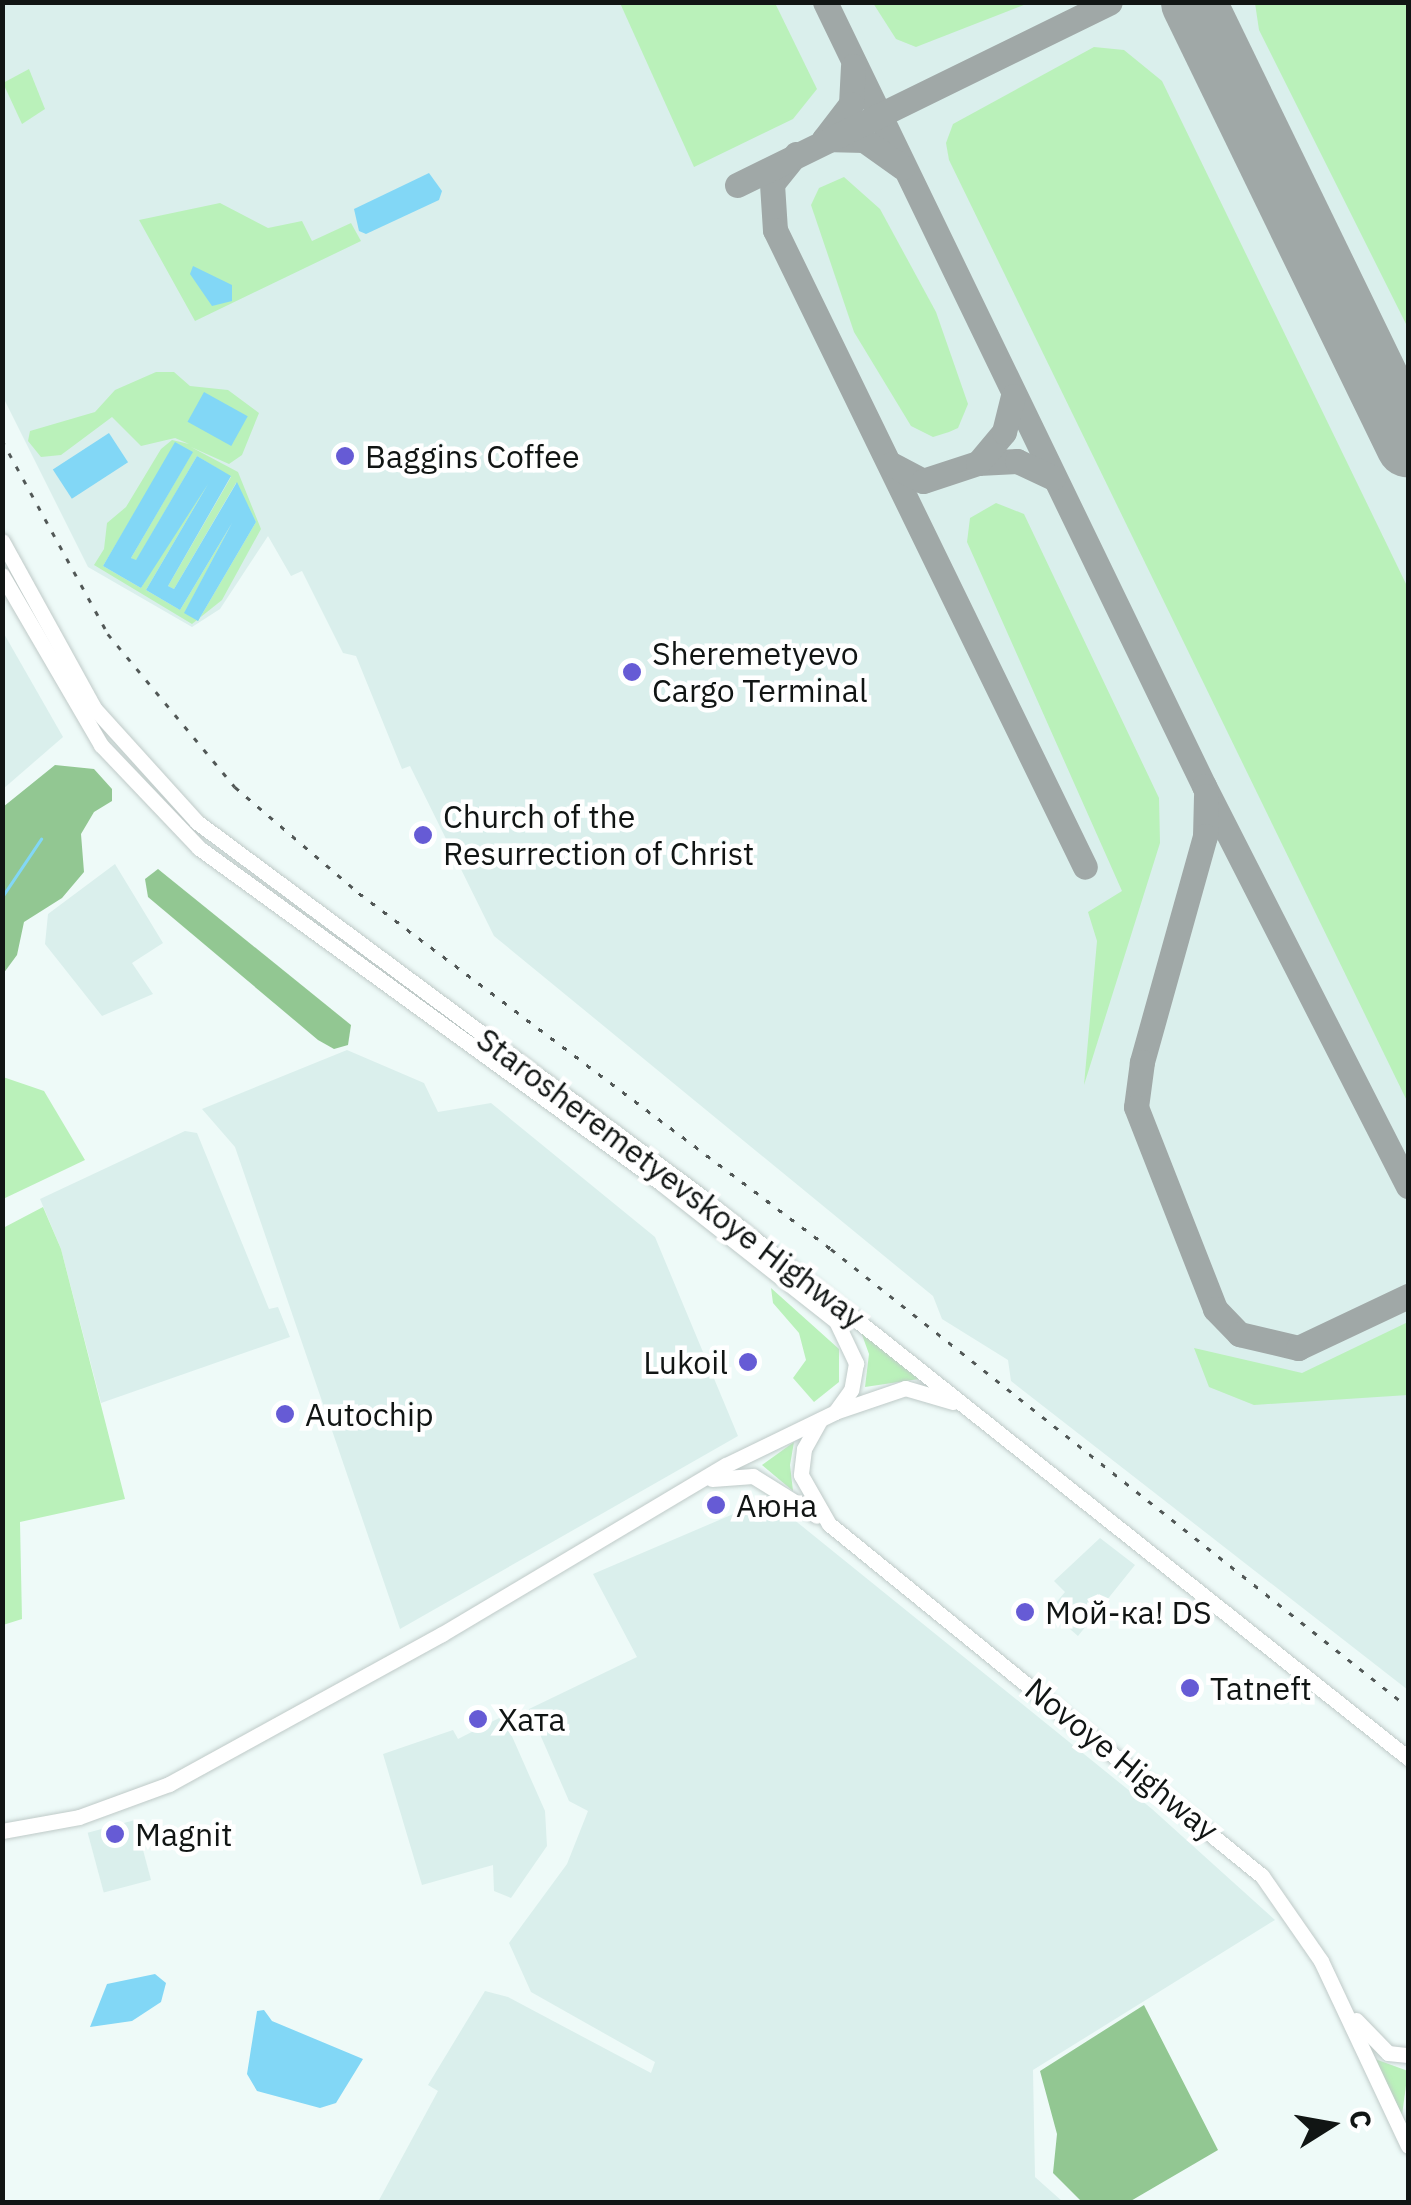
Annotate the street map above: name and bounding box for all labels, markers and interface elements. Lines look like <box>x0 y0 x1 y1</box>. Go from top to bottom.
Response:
place label: Baggins Coffee <box>365 437 579 475</box>
marker: Baggins Coffee <box>334 445 356 467</box>
place label: Sheremetyevo Cargo Terminal <box>652 635 868 710</box>
marker: Sheremetyevo Cargo Terminal <box>621 661 643 683</box>
place label: Church of the Resurrection of Christ <box>443 798 754 873</box>
marker: Church of the Resurrection of Christ <box>412 824 434 846</box>
street label: Starosheremetyevskoye Highway <box>469 1019 873 1337</box>
place label: Lukoil <box>643 1343 728 1381</box>
marker: Lukoil <box>737 1351 759 1373</box>
place label: Autochip <box>305 1395 434 1433</box>
marker: Autochip <box>274 1403 296 1425</box>
place label: Аюна <box>736 1486 817 1524</box>
marker: Аюна <box>705 1494 727 1516</box>
place label: Мой-ка! DS <box>1045 1593 1212 1631</box>
marker: Мой-ка! DS <box>1014 1601 1036 1623</box>
street label: Novoye Highway <box>1018 1669 1226 1849</box>
place label: Tatneft <box>1210 1669 1312 1707</box>
marker: Tatneft <box>1179 1677 1201 1699</box>
place label: Хата <box>498 1700 566 1738</box>
marker: Хата <box>467 1708 489 1730</box>
place label: Magnit <box>135 1815 232 1853</box>
marker: Magnit <box>104 1823 126 1845</box>
north arrow <box>1281 2075 1381 2175</box>
text: С <box>1341 2107 1381 2132</box>

